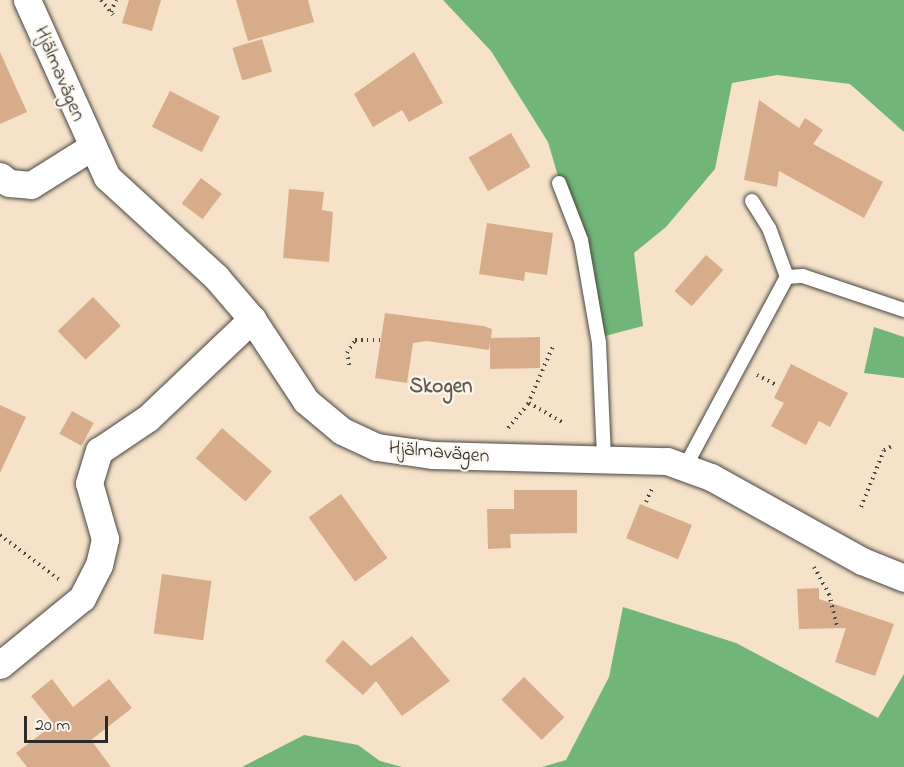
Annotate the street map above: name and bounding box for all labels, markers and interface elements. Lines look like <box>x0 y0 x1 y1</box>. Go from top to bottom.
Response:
street label: Hjälmavägen <box>28 23 90 125</box>
district label: Skogen <box>410 374 472 400</box>
street label: Hjälmavägen <box>388 437 490 469</box>
scale bar <box>27 704 111 742</box>
text: 20 m <box>35 713 70 739</box>

